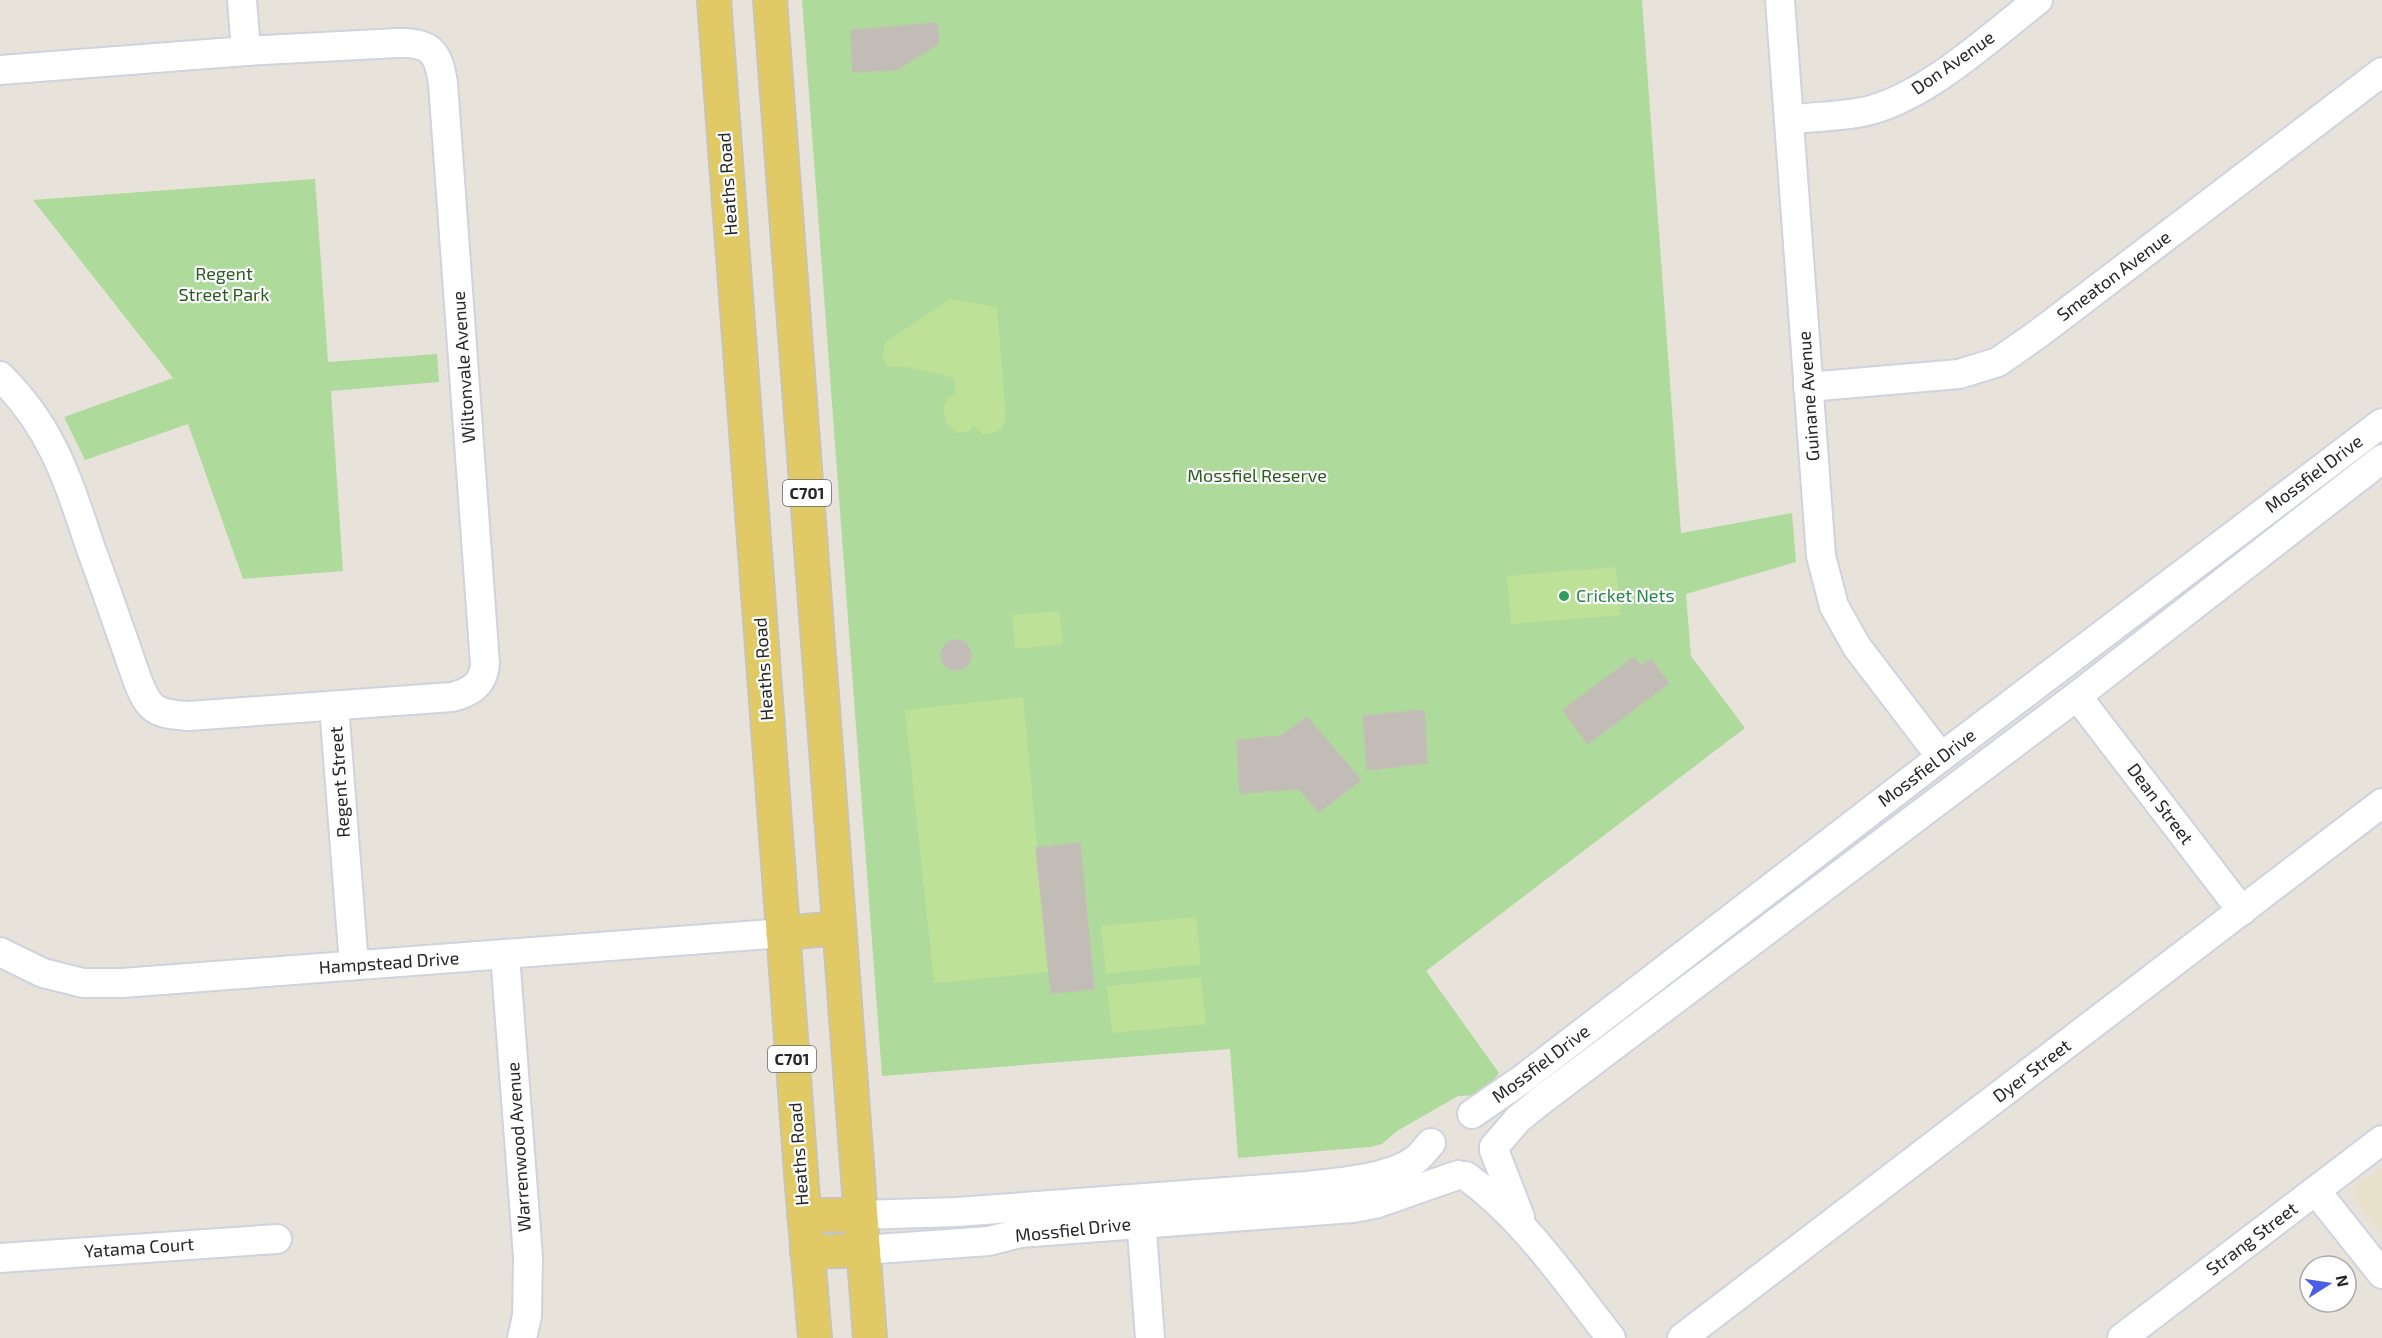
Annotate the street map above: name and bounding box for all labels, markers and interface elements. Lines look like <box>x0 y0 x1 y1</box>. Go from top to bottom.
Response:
street label: Don Avenue <box>1907 25 1998 99</box>
street label: Heaths Road <box>712 132 742 236</box>
street label: Smeaton Avenue <box>2052 225 2175 325</box>
park label: Regent Street Park <box>179 262 269 305</box>
street label: Wiltonvale Avenue <box>447 290 479 444</box>
street label: Guinane Avenue <box>1792 330 1824 462</box>
street label: Mossfiel Drive <box>2260 429 2367 517</box>
park label: Mossfiel Reserve <box>1187 464 1327 486</box>
road number: C701 <box>783 480 831 506</box>
place label: Cricket Nets <box>1576 584 1675 606</box>
marker: Cricket Nets <box>1557 589 1571 603</box>
street label: Heaths Road <box>748 617 778 721</box>
street label: Mossfiel Drive <box>1873 723 1980 811</box>
street label: Regent Street <box>324 725 354 839</box>
street label: Dean Street <box>2123 758 2199 848</box>
street label: Hampstead Drive <box>318 946 460 978</box>
street label: Mossfiel Drive <box>1487 1019 1594 1107</box>
street label: Dyer Street <box>1988 1034 2075 1107</box>
road number: C701 <box>768 1046 816 1072</box>
street label: Warrenwood Avenue <box>501 1061 535 1233</box>
street label: Heaths Road <box>783 1102 813 1206</box>
street label: Strang Street <box>2201 1197 2301 1280</box>
street label: Mossfiel Drive <box>1014 1212 1132 1246</box>
street label: Yatama Court <box>83 1232 195 1262</box>
north arrow <box>2298 1254 2358 1314</box>
text: N <box>2333 1273 2354 1288</box>

